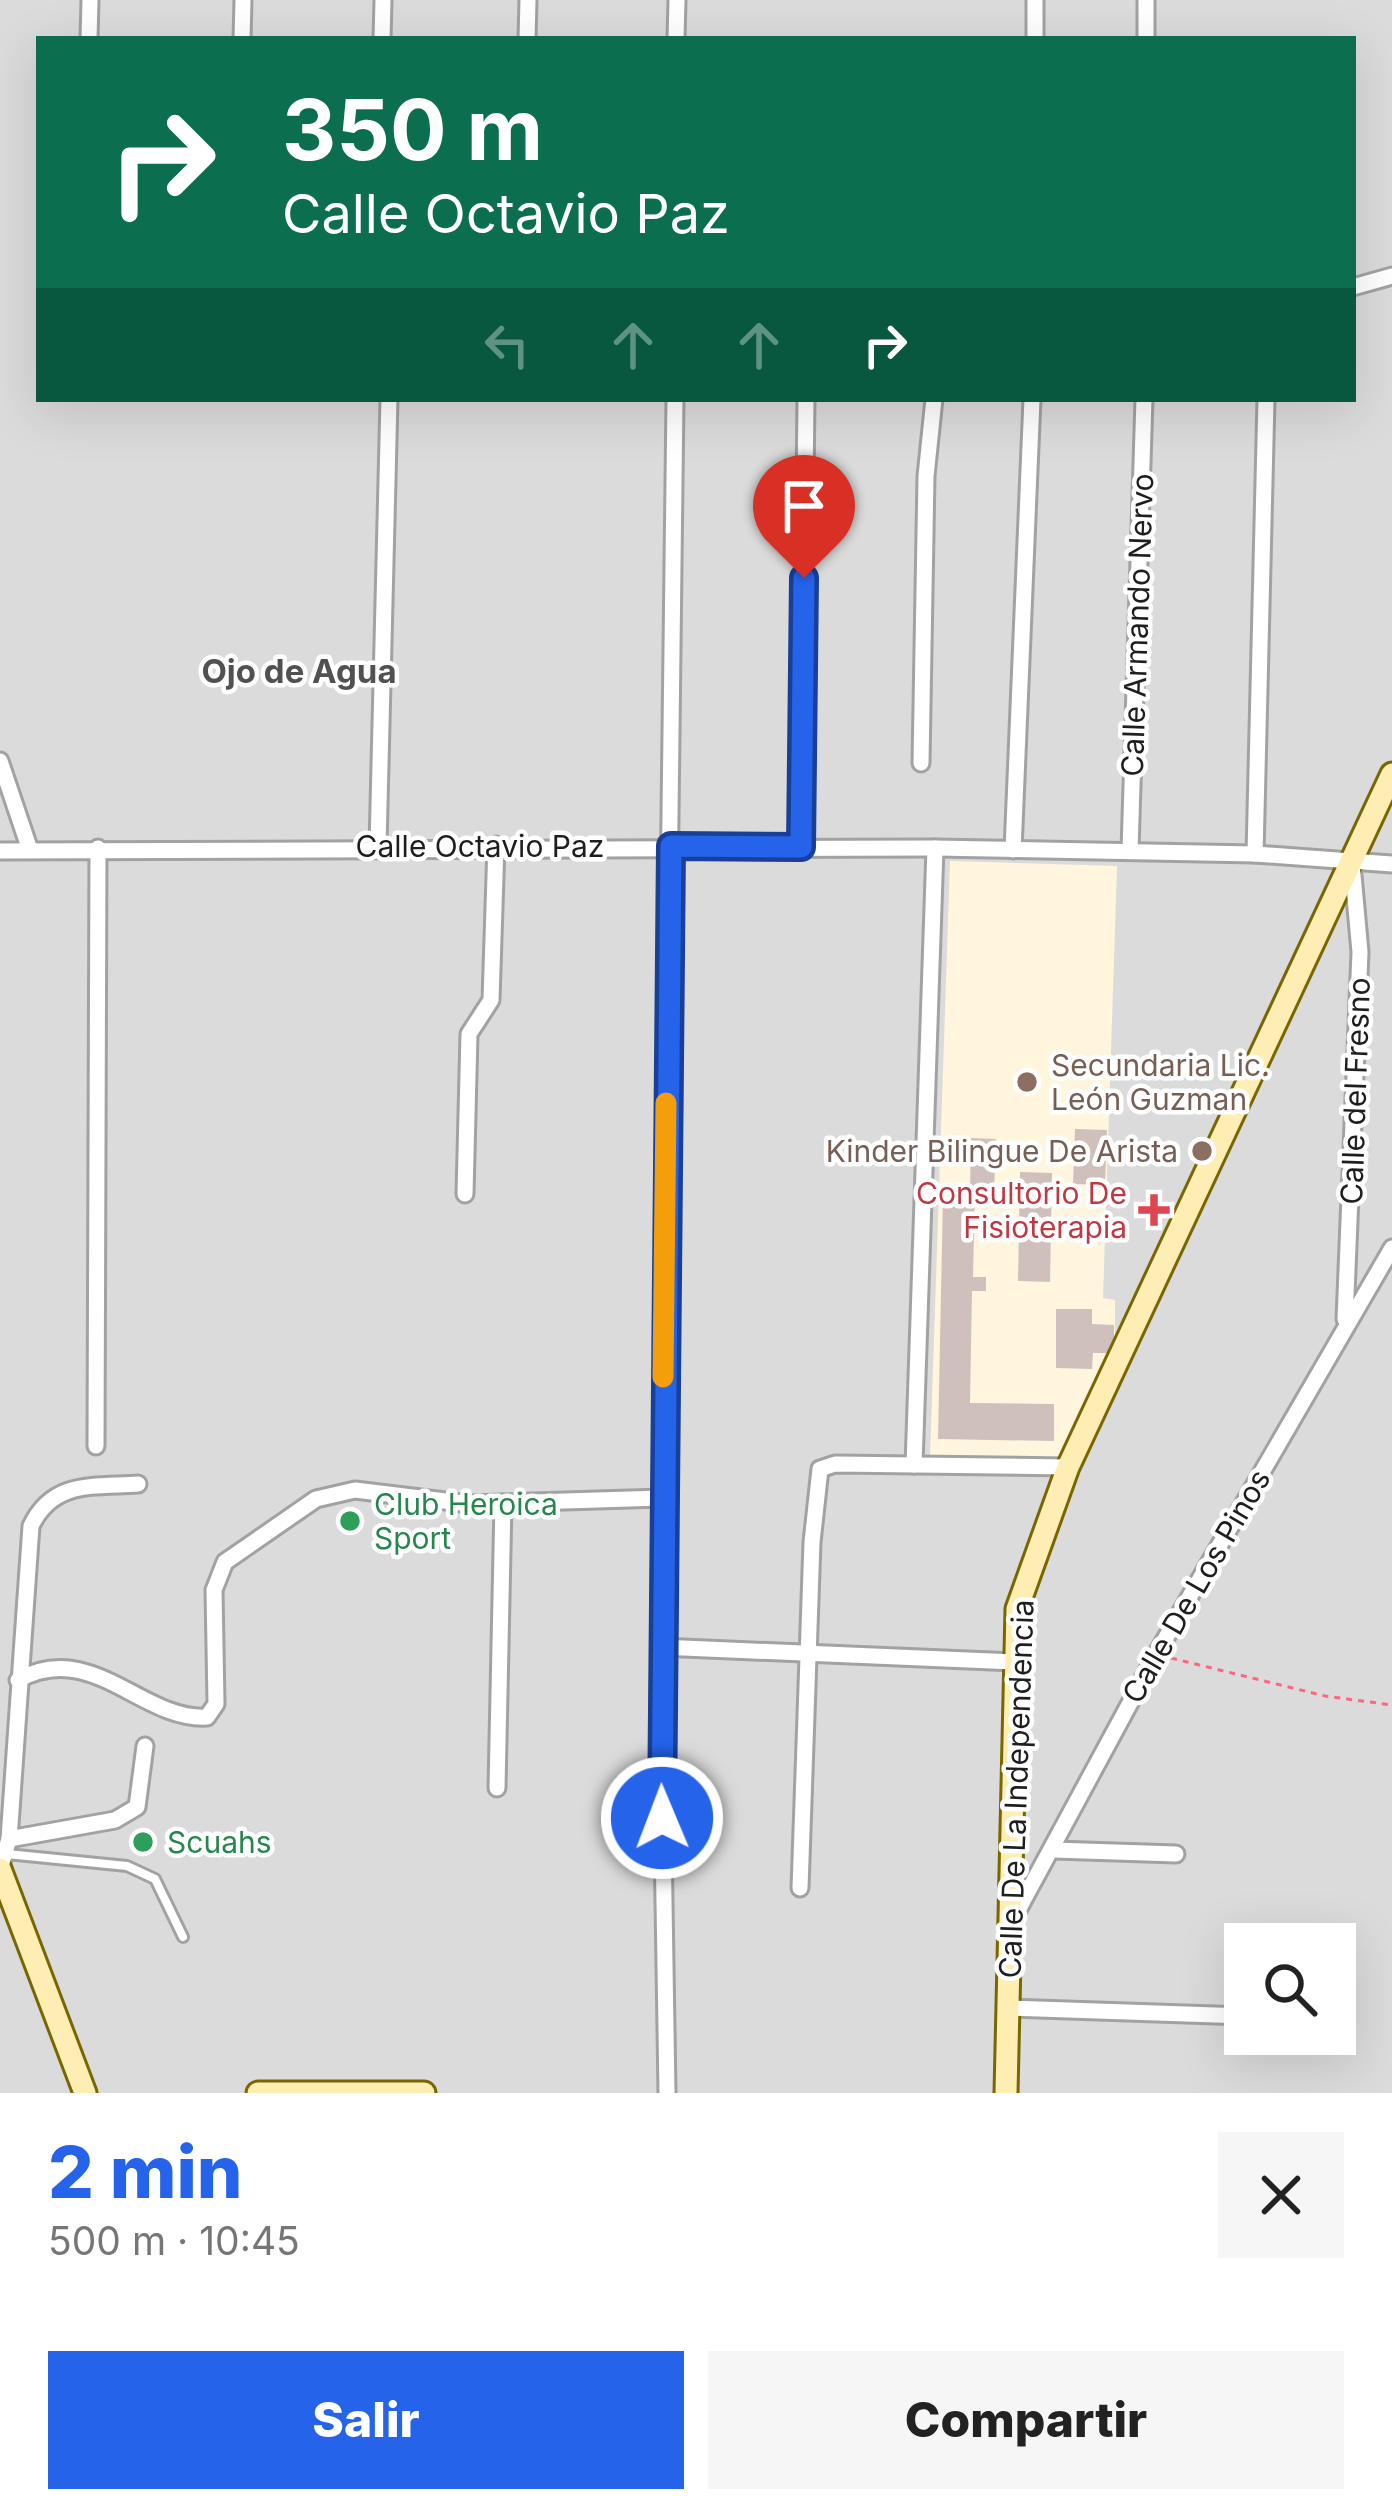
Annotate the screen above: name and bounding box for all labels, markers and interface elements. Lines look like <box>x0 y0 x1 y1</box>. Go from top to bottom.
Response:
text: 350 m <box>282 79 543 180</box>
icon: right <box>84 84 240 240</box>
text: Calle Octavio Paz <box>282 181 730 246</box>
icon: left <box>474 312 540 378</box>
icon: ahead <box>600 312 666 378</box>
icon: ahead <box>726 312 792 378</box>
icon: right <box>852 312 918 378</box>
pin <box>753 455 855 578</box>
icon: arrive <box>771 473 837 539</box>
street label: Calle Armando Nervo <box>1114 473 1160 777</box>
district label: Ojo de Agua <box>201 651 397 691</box>
street label: Calle Octavio Paz <box>356 828 604 864</box>
street label: Calle del Fresno <box>1333 977 1377 1205</box>
place label: Secundaria Lic. León Guzman <box>1051 1047 1270 1117</box>
marker: Secundaria Lic. León Guzman <box>1014 1069 1040 1095</box>
place label: Kinder Bilingue De Arista <box>826 1133 1178 1169</box>
marker: Kinder Bilingue De Arista <box>1189 1138 1215 1164</box>
place label: Consultorio De Fisioterapia <box>916 1175 1127 1245</box>
marker: Consultorio De Fisioterapia <box>1138 1194 1170 1226</box>
street label: Calle De Los Pinos <box>1114 1463 1278 1709</box>
place label: Club Heroica Sport <box>374 1486 558 1556</box>
marker: Club Heroica Sport <box>337 1508 363 1534</box>
street label: Calle De La Independencia <box>991 1599 1041 1979</box>
position arrow <box>599 1755 725 1881</box>
place label: Scuahs <box>167 1824 272 1860</box>
marker: Scuahs <box>130 1829 156 1855</box>
map controls <box>1224 1923 1356 2055</box>
button: search <box>1224 1923 1356 2055</box>
text: 2 min <box>48 2128 243 2215</box>
button: close <box>1218 2132 1344 2258</box>
text: 500 m · 10:45 <box>48 2217 300 2264</box>
button: Salir <box>48 2351 684 2489</box>
button: Compartir <box>708 2351 1344 2489</box>

